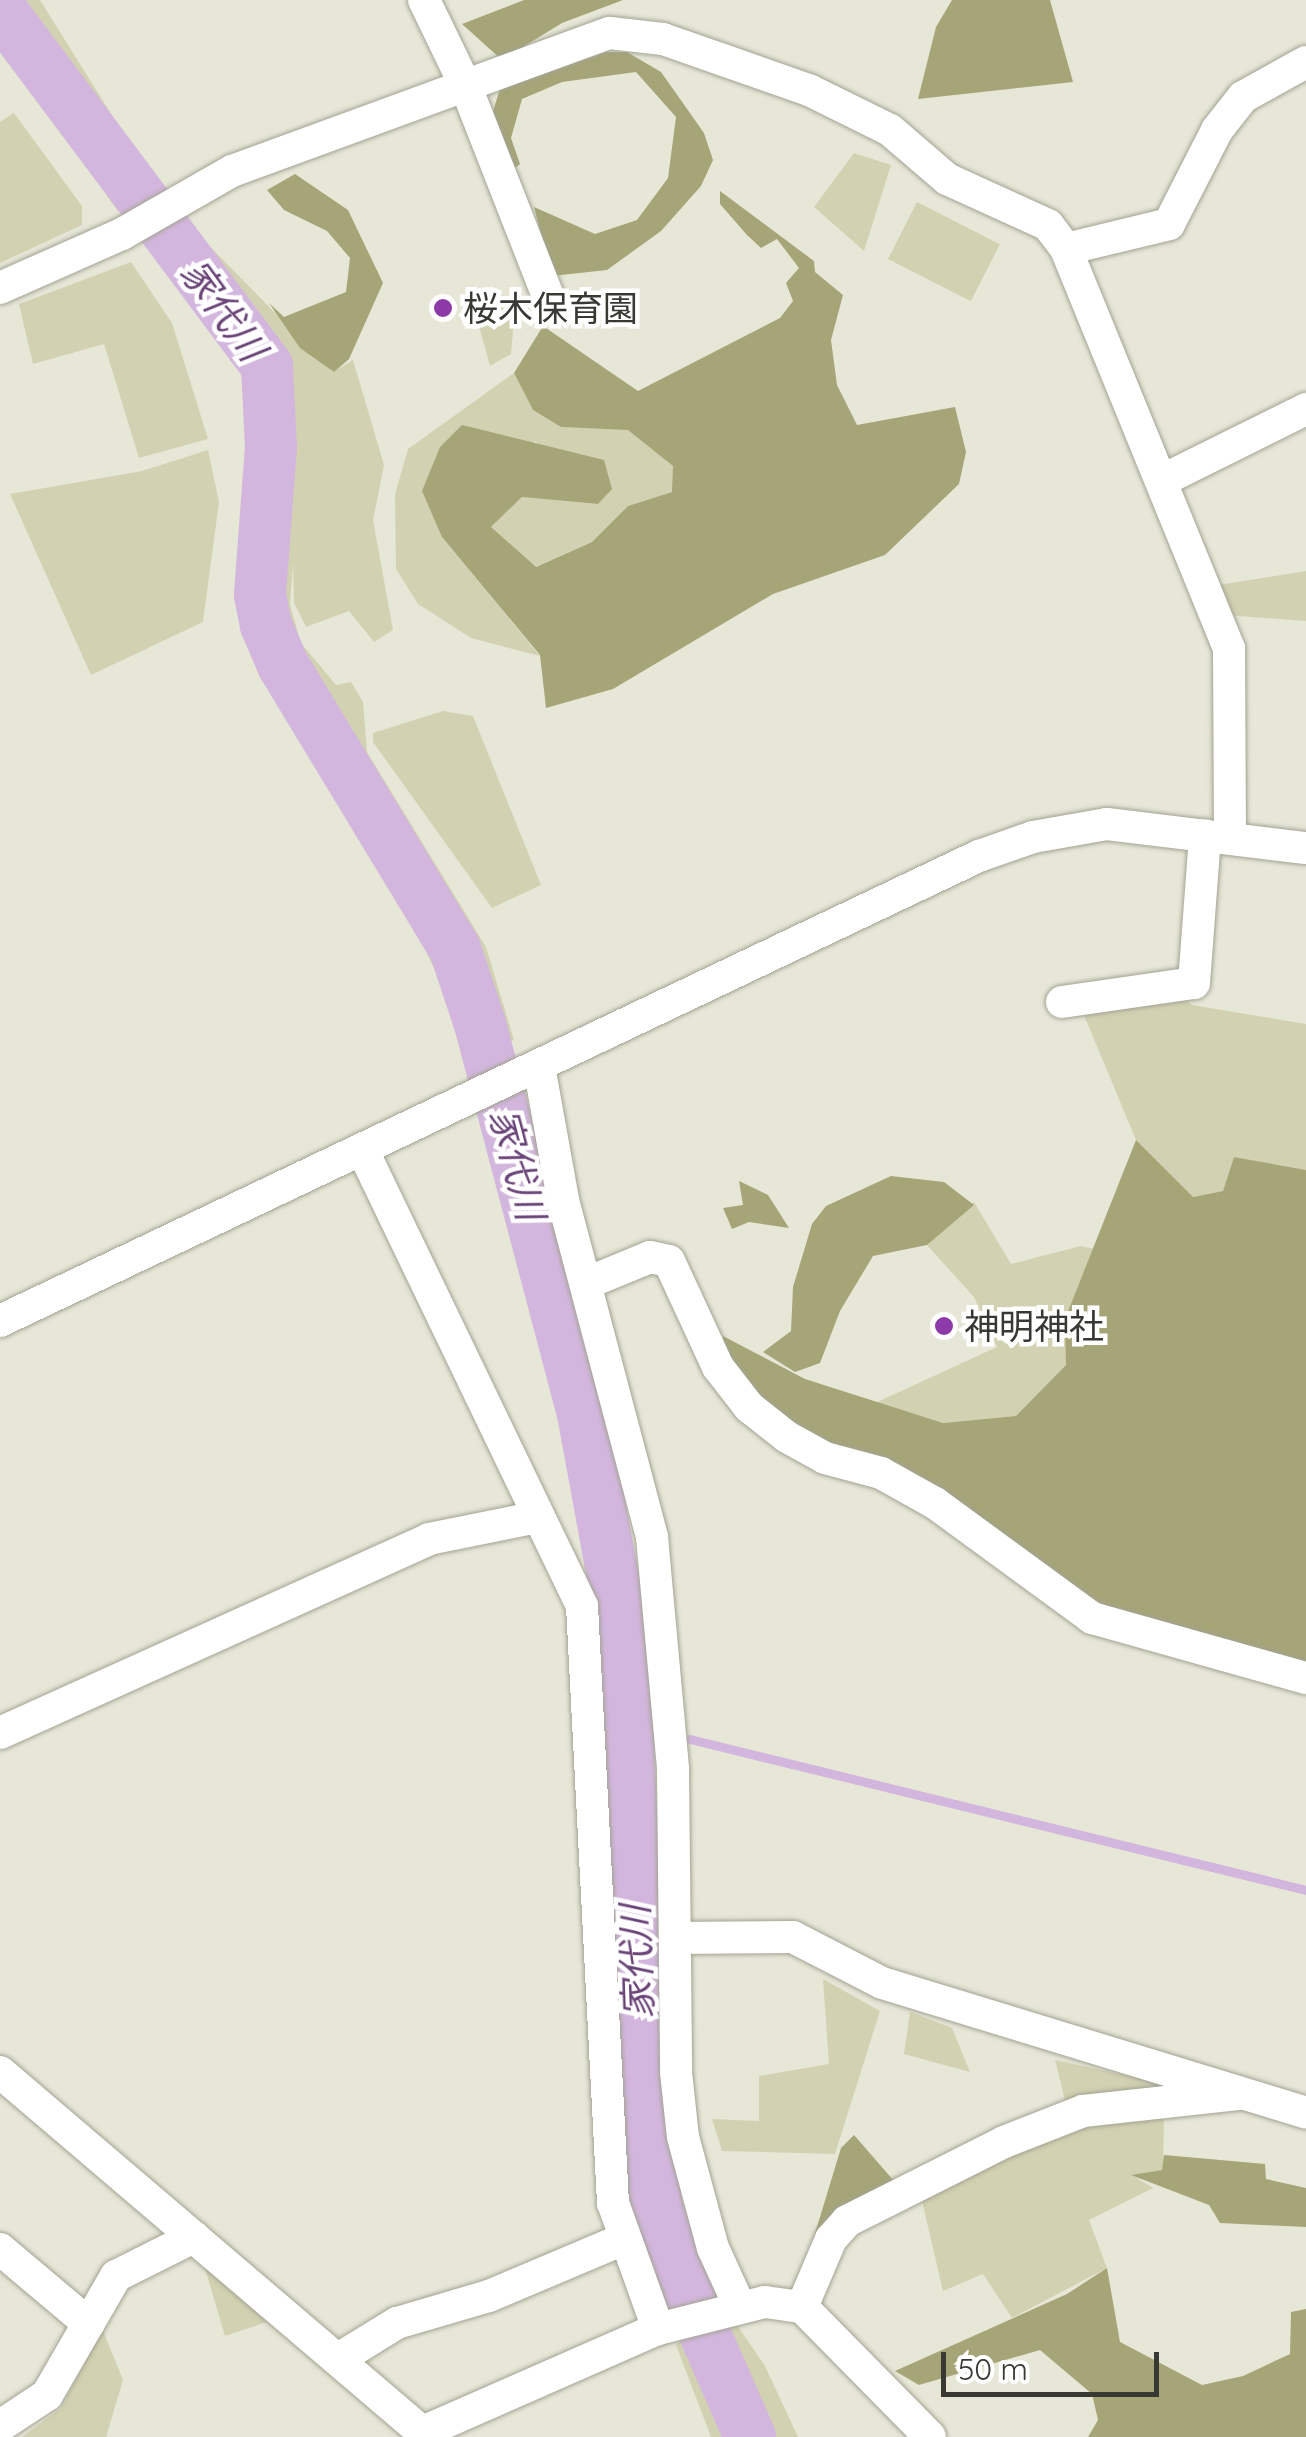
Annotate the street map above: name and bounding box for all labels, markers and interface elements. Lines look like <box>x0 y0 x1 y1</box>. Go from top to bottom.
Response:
water label: 家代川 <box>171 250 275 370</box>
place label: 桜木保育園 <box>463 287 638 329</box>
marker: 桜木保育園 <box>432 297 454 319</box>
water label: 家代川 <box>480 1103 554 1225</box>
place label: 神明神社 <box>964 1305 1104 1347</box>
marker: 神明神社 <box>933 1315 955 1337</box>
water label: 家代川 <box>612 1904 662 2020</box>
scale bar <box>946 2332 1164 2394</box>
text: 50 m <box>958 2350 1028 2388</box>

